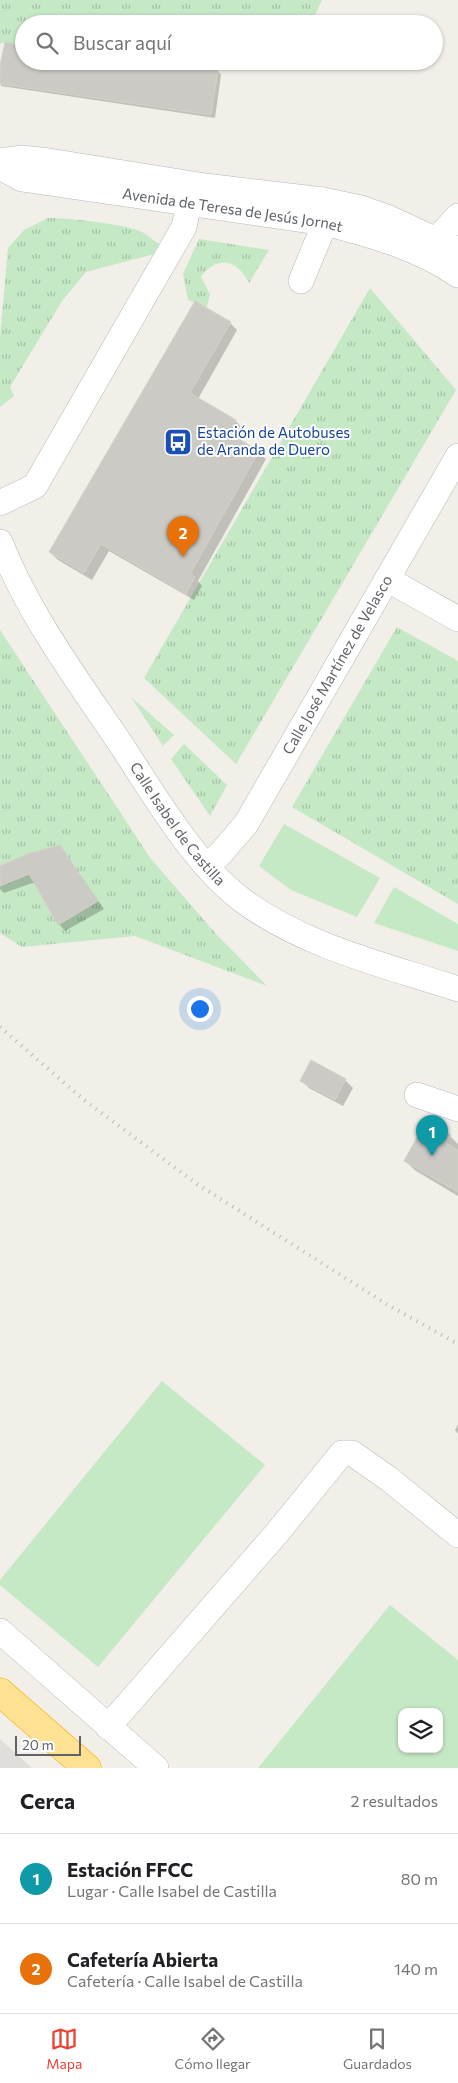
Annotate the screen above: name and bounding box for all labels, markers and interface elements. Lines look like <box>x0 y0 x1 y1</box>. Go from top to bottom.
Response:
search box <box>15 15 443 70</box>
icon: search <box>33 29 61 57</box>
text: Buscar aquí <box>73 31 172 54</box>
street label: Avenida de Teresa de Jesús Jornet <box>121 184 345 235</box>
place label: Estación de Autobuses de Aranda de Duero <box>197 423 350 458</box>
bus stop icon: Estación de Autobuses de Aranda de Duero <box>163 427 193 457</box>
pin: 2 <box>167 516 199 557</box>
street label: Calle José Martínez de Velasco <box>278 572 395 757</box>
street label: Calle Isabel de Castilla <box>127 758 229 889</box>
your location <box>187 996 213 1022</box>
pin: 1 <box>416 1115 448 1156</box>
map controls <box>398 1708 443 1753</box>
button: layers <box>398 1708 443 1753</box>
scale bar <box>15 1733 81 1756</box>
text: 20 m <box>22 1736 54 1753</box>
text: Cerca <box>20 1788 75 1813</box>
text: 2 resultados <box>350 1791 438 1810</box>
text: Estación FFCC <box>67 1858 193 1881</box>
text: 1 <box>32 1869 40 1888</box>
text: 80 m <box>401 1869 438 1888</box>
text: Lugar · Calle Isabel de Castilla <box>67 1881 277 1900</box>
text: Cafetería Abierta <box>67 1948 218 1971</box>
text: 2 <box>31 1959 41 1978</box>
text: 140 m <box>394 1959 438 1978</box>
text: Cafetería · Calle Isabel de Castilla <box>67 1971 303 1990</box>
tab: Mapa <box>46 2025 82 2072</box>
tab: Cómo llegar <box>175 2025 251 2072</box>
tab: Guardados <box>343 2025 412 2072</box>

